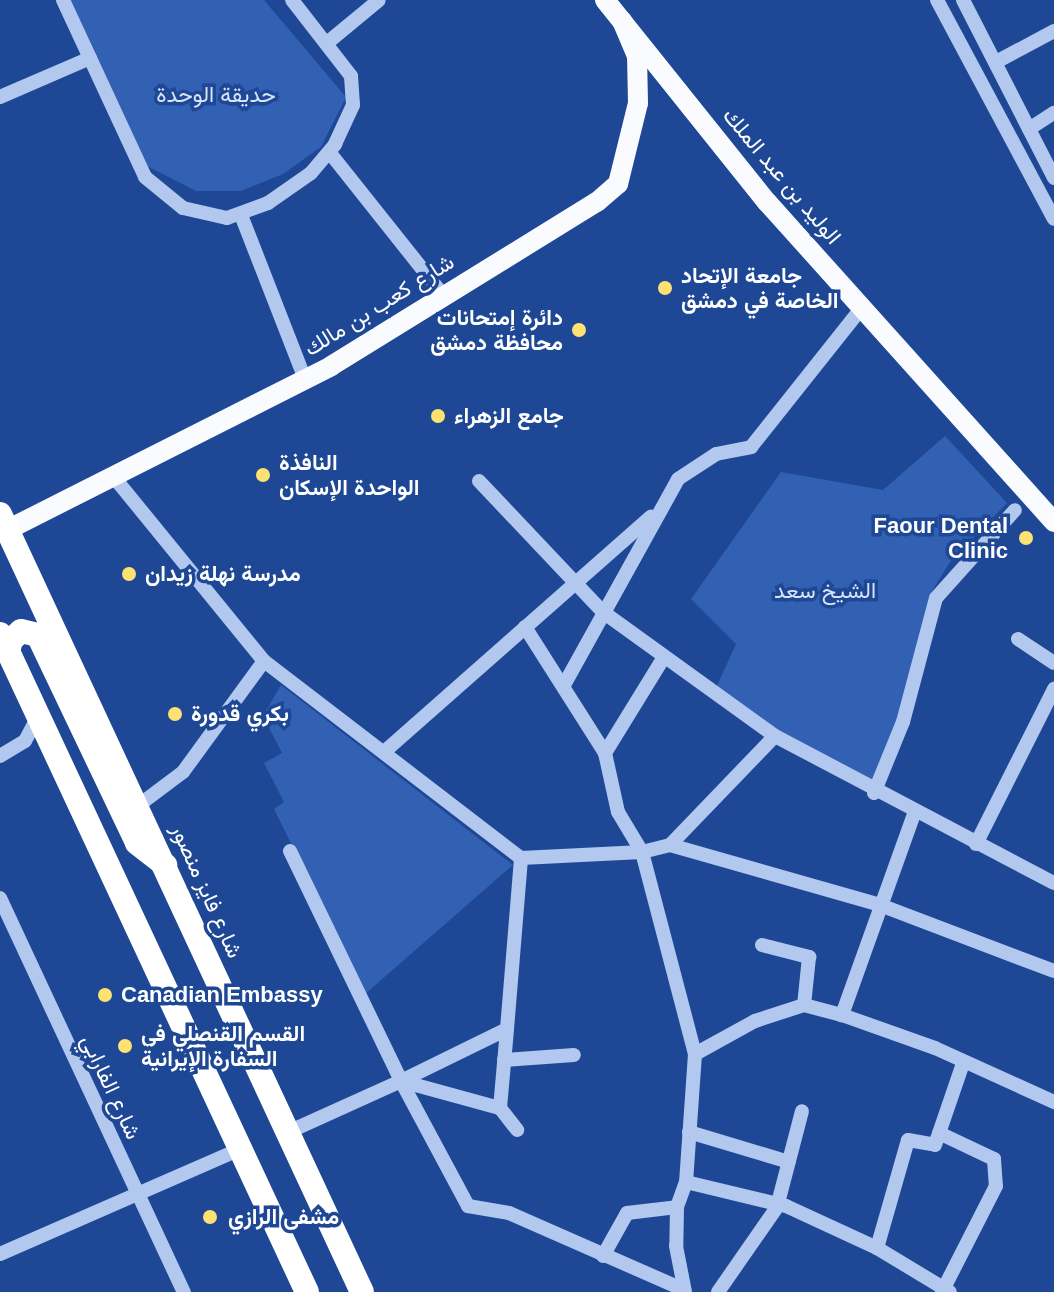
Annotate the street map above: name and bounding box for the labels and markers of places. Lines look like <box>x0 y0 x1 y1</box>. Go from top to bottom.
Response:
place label: جامعة الإتحاد الخاصة في دمشق <box>681 262 839 314</box>
marker: جامعة الإتحاد الخاصة في دمشق <box>656 279 674 297</box>
place label: دائرة إمتحانات محافظة دمشق <box>430 304 563 356</box>
marker: دائرة إمتحانات محافظة دمشق <box>570 321 588 339</box>
place label: جامع الزهراء <box>454 403 564 429</box>
marker: جامع الزهراء <box>429 407 447 425</box>
place label: النافذة الواحدة الإسكان <box>279 449 419 500</box>
marker: النافذة الواحدة الإسكان <box>254 466 272 484</box>
place label: Faour Dental Clinic <box>874 512 1008 564</box>
marker: Faour Dental Clinic <box>1015 527 1037 549</box>
place label: مدرسة نهلة زيدان <box>145 561 301 587</box>
marker: مدرسة نهلة زيدان <box>120 565 138 583</box>
place label: بكري قدورة <box>191 701 289 727</box>
marker: بكري قدورة <box>166 705 184 723</box>
place label: Canadian Embassy <box>121 982 323 1008</box>
marker: Canadian Embassy <box>96 986 114 1004</box>
place label: القسم القنصلي في السفارة الإيرانية <box>141 1020 305 1072</box>
marker: القسم القنصلي في السفارة الإيرانية <box>116 1037 134 1055</box>
place label: مشفى الرازي <box>228 1204 339 1230</box>
marker: مشفى الرازي <box>199 1206 221 1228</box>

